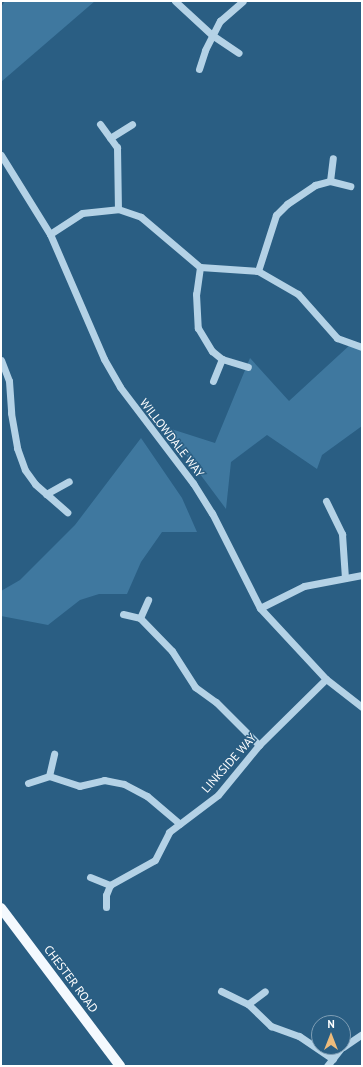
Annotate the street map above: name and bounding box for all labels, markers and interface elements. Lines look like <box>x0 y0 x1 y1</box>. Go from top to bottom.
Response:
street label: WILLOWDALE WAY <box>137 396 207 480</box>
street label: LINKSIDE WAY <box>199 730 259 796</box>
street label: CHESTER ROAD <box>41 943 101 1015</box>
north arrow <box>311 1015 351 1055</box>
text: N <box>327 1017 335 1031</box>

